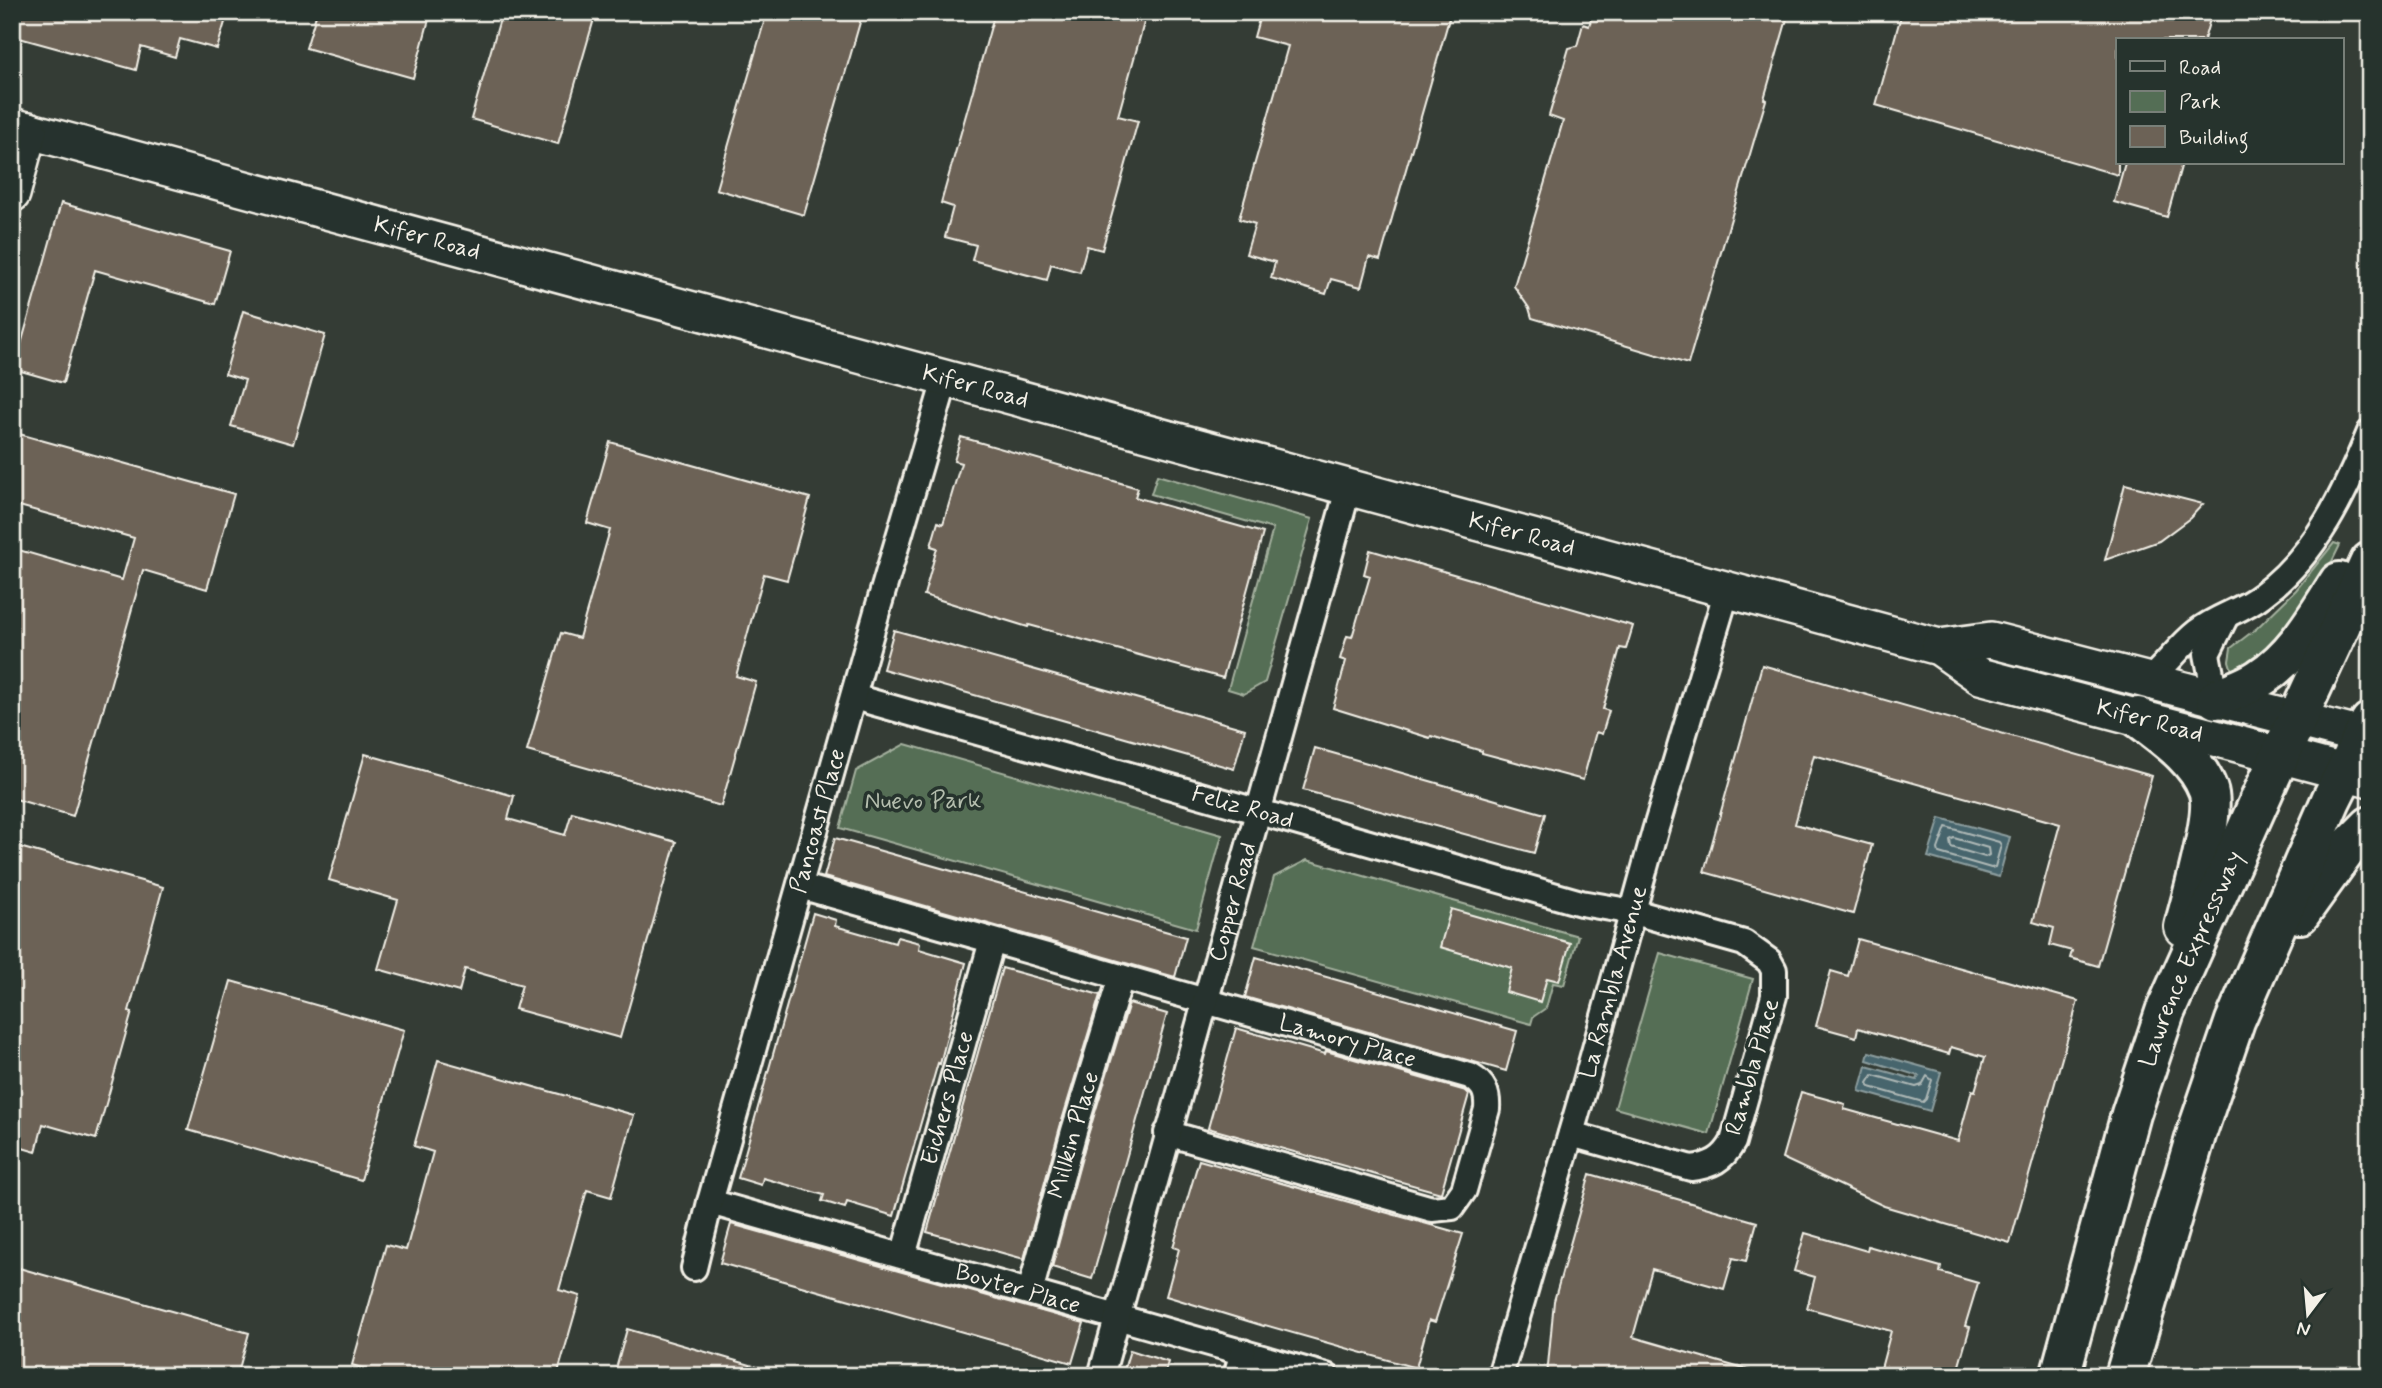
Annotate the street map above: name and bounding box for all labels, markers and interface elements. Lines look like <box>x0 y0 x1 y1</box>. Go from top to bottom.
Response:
legend <box>2116 38 2344 164</box>
text: Road <box>2179 54 2221 82</box>
text: Park <box>2179 88 2221 116</box>
text: Building <box>2179 124 2249 154</box>
street label: Kifer Road <box>370 209 484 267</box>
street label: Kifer Road <box>919 357 1032 416</box>
street label: Kifer Road <box>1465 505 1579 563</box>
street label: Kifer Road <box>2093 692 2206 750</box>
street label: Pancoast Place <box>783 745 853 897</box>
street label: Feliz Road <box>1188 778 1297 836</box>
park label: Nuevo Park <box>865 786 981 817</box>
street label: Copper Road <box>1202 839 1264 965</box>
street label: Lawrence Expressway <box>2132 846 2251 1071</box>
street label: La Rambla Avenue <box>1572 882 1655 1082</box>
street label: Rambla Place <box>1719 995 1787 1139</box>
street label: Lamory Place <box>1275 1007 1419 1075</box>
street label: Eichers Place <box>914 1027 981 1169</box>
street label: Millkin Place <box>1041 1068 1107 1202</box>
street label: Boyter Place <box>952 1257 1084 1321</box>
north arrow <box>2274 1280 2344 1350</box>
text: N <box>2294 1315 2313 1343</box>

